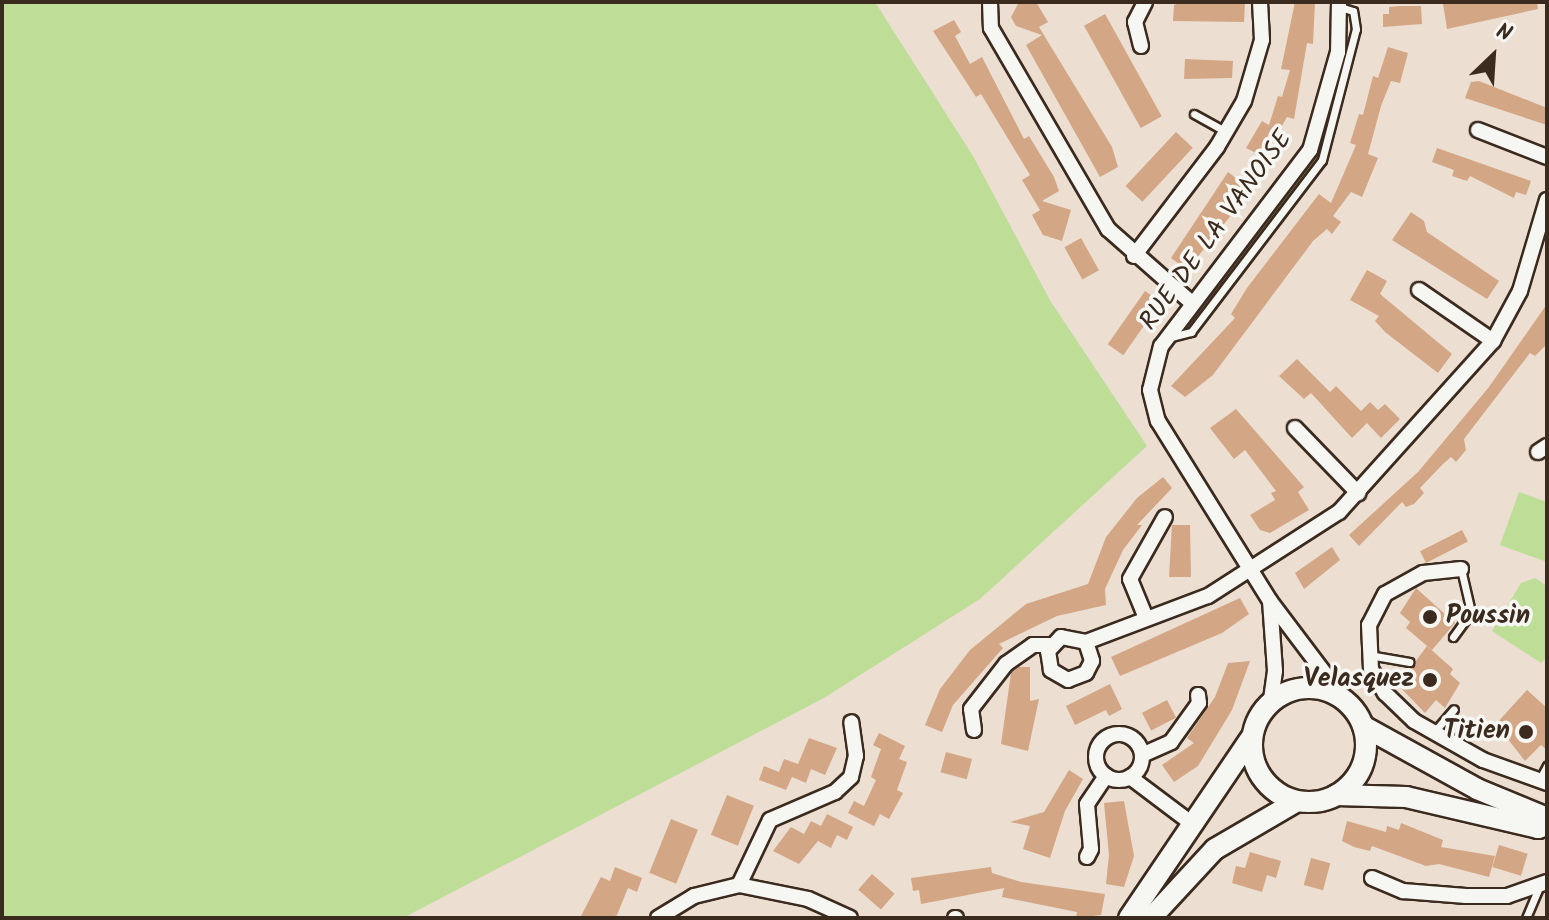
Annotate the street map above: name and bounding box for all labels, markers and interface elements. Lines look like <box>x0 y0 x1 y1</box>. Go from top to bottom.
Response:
text: N <box>1490 15 1517 53</box>
north arrow <box>1453 16 1533 96</box>
street label: RUE DE LA VANOISE <box>1134 125 1300 337</box>
place label: Poussin <box>1446 601 1530 633</box>
marker: Poussin <box>1421 608 1439 626</box>
place label: Velasquez <box>1304 664 1414 696</box>
marker: Velasquez <box>1421 671 1439 689</box>
place label: Titien <box>1444 716 1510 748</box>
marker: Titien <box>1517 723 1535 741</box>

